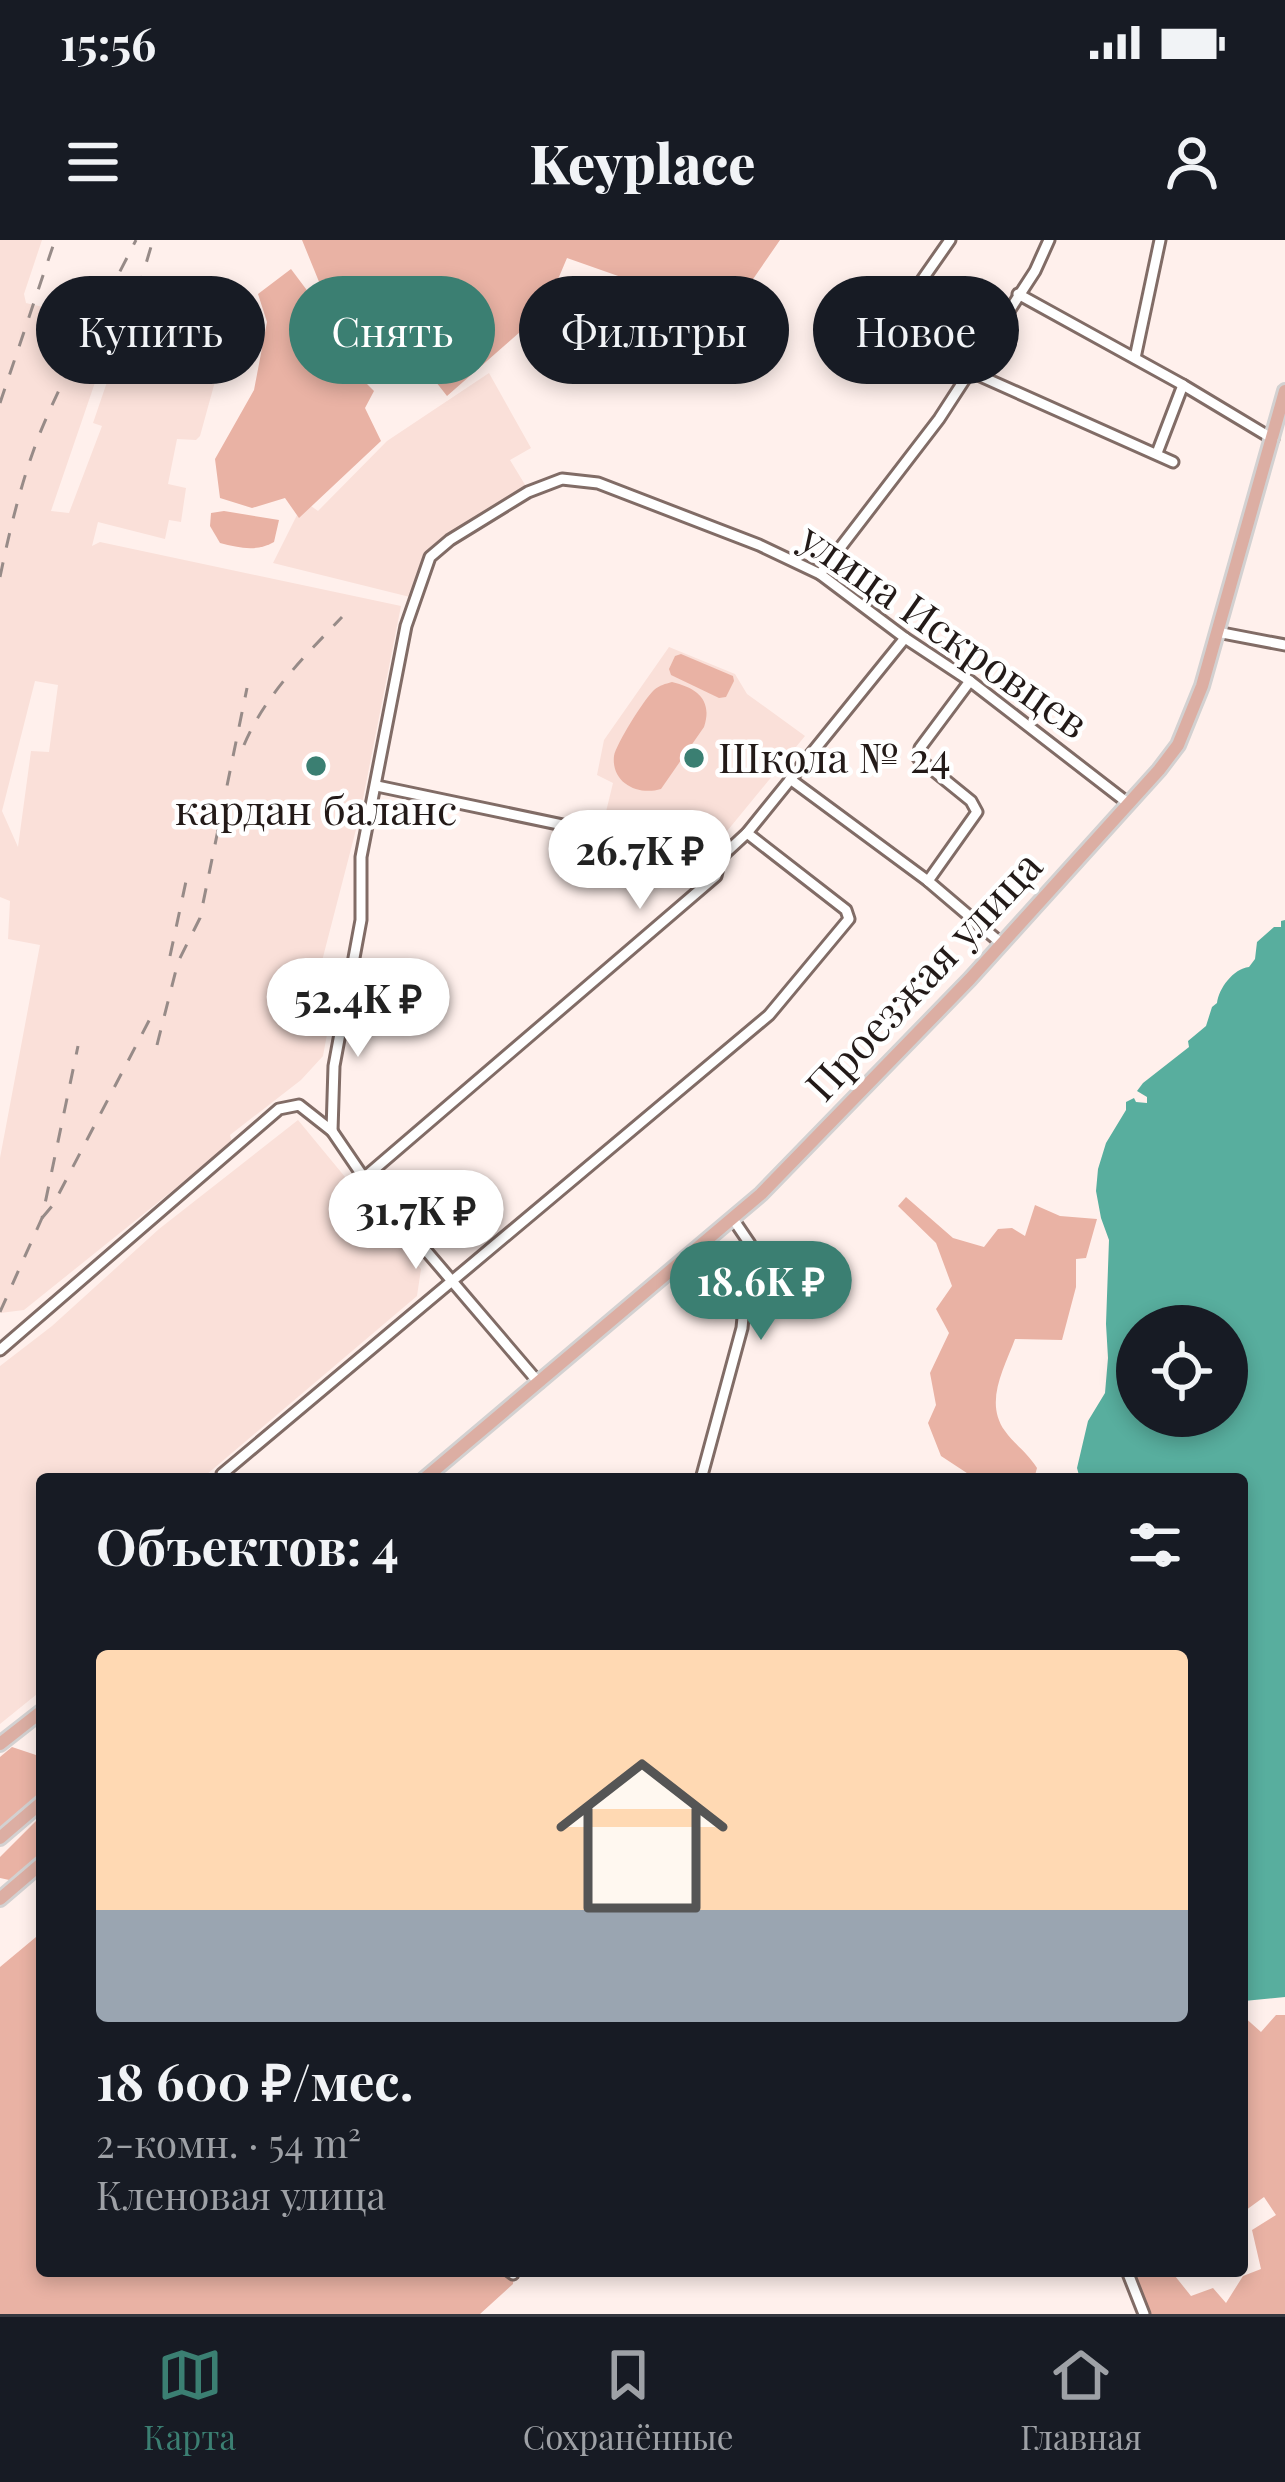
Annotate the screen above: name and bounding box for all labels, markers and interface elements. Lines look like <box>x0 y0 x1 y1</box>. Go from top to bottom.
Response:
text: 15:56 <box>60 12 156 72</box>
text: Keyplace <box>530 126 755 198</box>
icon: menu <box>60 129 126 195</box>
icon: person <box>1159 129 1225 195</box>
chip: Купить <box>36 276 265 384</box>
chip: Снять <box>289 276 495 384</box>
chip: Фильтры <box>519 276 789 384</box>
chip: Новое <box>813 276 1019 384</box>
street label: улица Искровцев <box>789 508 1101 750</box>
place label: Школа № 24 <box>718 728 951 784</box>
marker: Школа № 24 <box>681 745 707 771</box>
marker: кардан баланс <box>303 753 329 779</box>
place label: кардан баланс <box>175 780 457 836</box>
pin: 26.7K ₽ <box>529 810 751 912</box>
text: 26.7K ₽ <box>575 823 705 875</box>
street label: Проезжая улица <box>792 838 1053 1112</box>
pin: 52.4K ₽ <box>247 958 469 1060</box>
text: 52.4K ₽ <box>294 971 422 1023</box>
pin: 31.7K ₽ <box>305 1170 527 1272</box>
text: 31.7K ₽ <box>356 1183 476 1235</box>
pin: 18.6K ₽ <box>650 1241 872 1343</box>
text: 18.6K ₽ <box>697 1254 825 1306</box>
map controls <box>1116 1305 1248 1437</box>
button: locate <box>1116 1305 1248 1437</box>
text: Объектов: 4 <box>96 1511 399 1579</box>
icon: filters <box>1122 1512 1188 1578</box>
icon: home <box>534 1728 750 1944</box>
text: 18 600 ₽/мес. <box>96 2046 413 2114</box>
text: 2-комн. · 54 m² <box>96 2116 361 2168</box>
text: Кленовая улица <box>96 2168 386 2220</box>
tab: Карта <box>143 2342 236 2458</box>
tab: Сохранённые <box>523 2342 734 2458</box>
tab: Главная <box>1020 2342 1142 2458</box>

